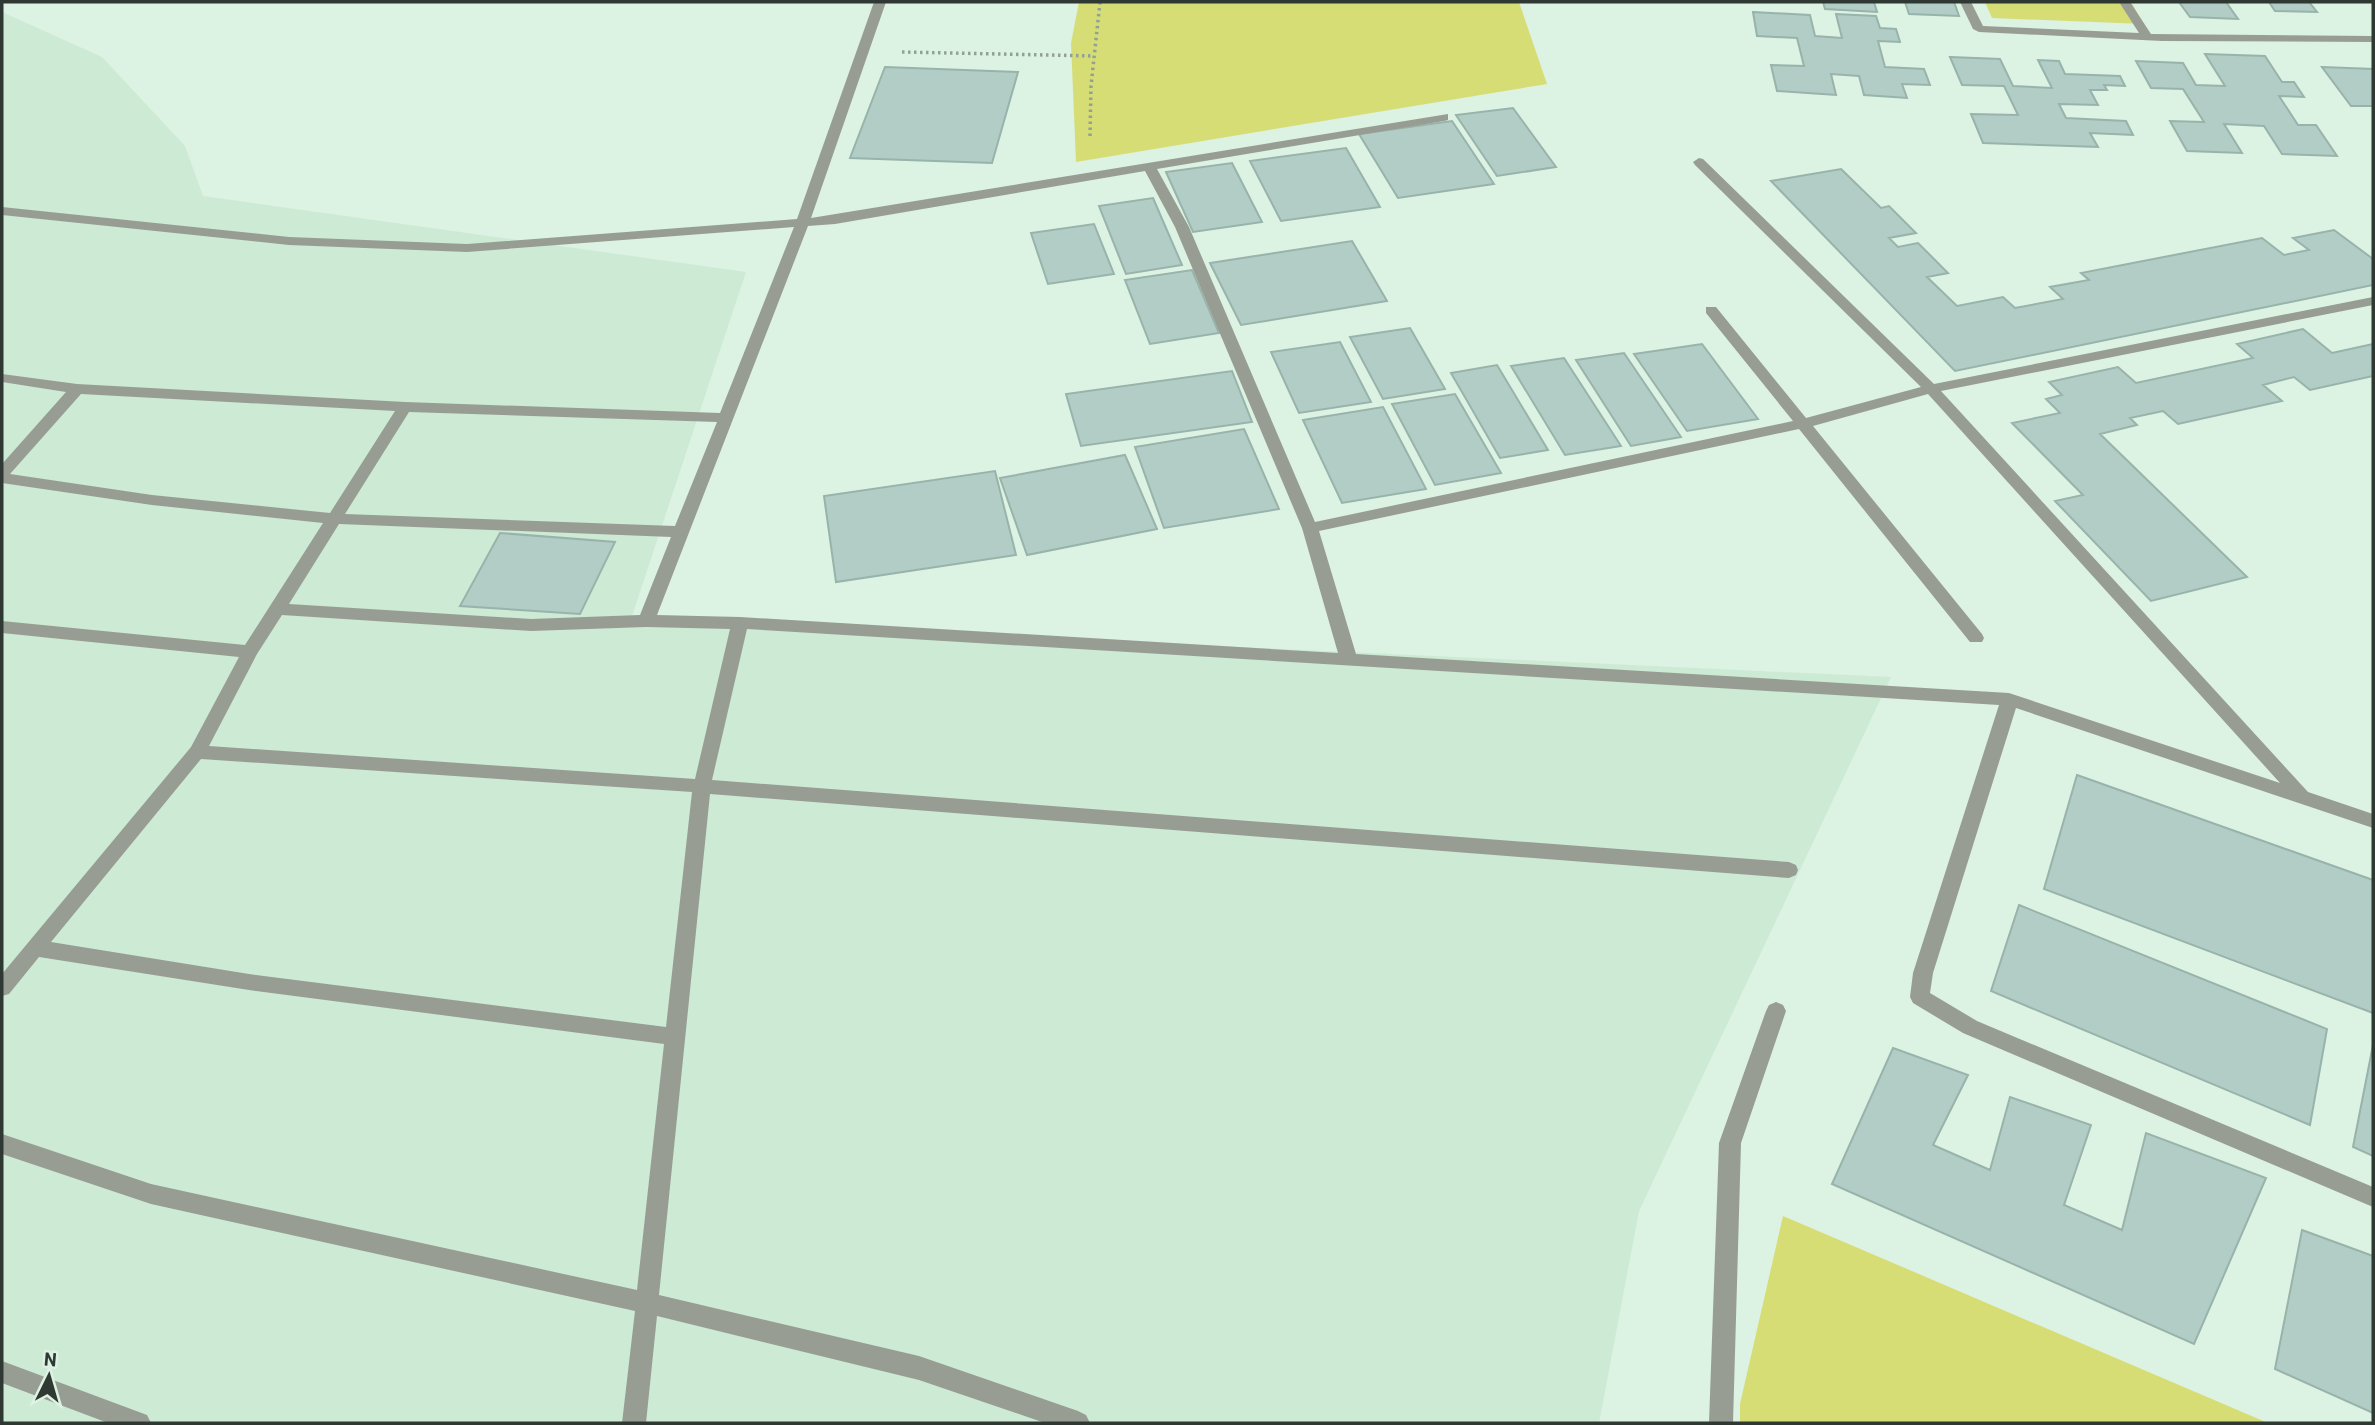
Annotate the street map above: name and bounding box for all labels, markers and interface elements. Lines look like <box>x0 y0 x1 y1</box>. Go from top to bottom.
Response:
north arrow <box>14 1341 84 1411</box>
text: N <box>43 1347 58 1371</box>

